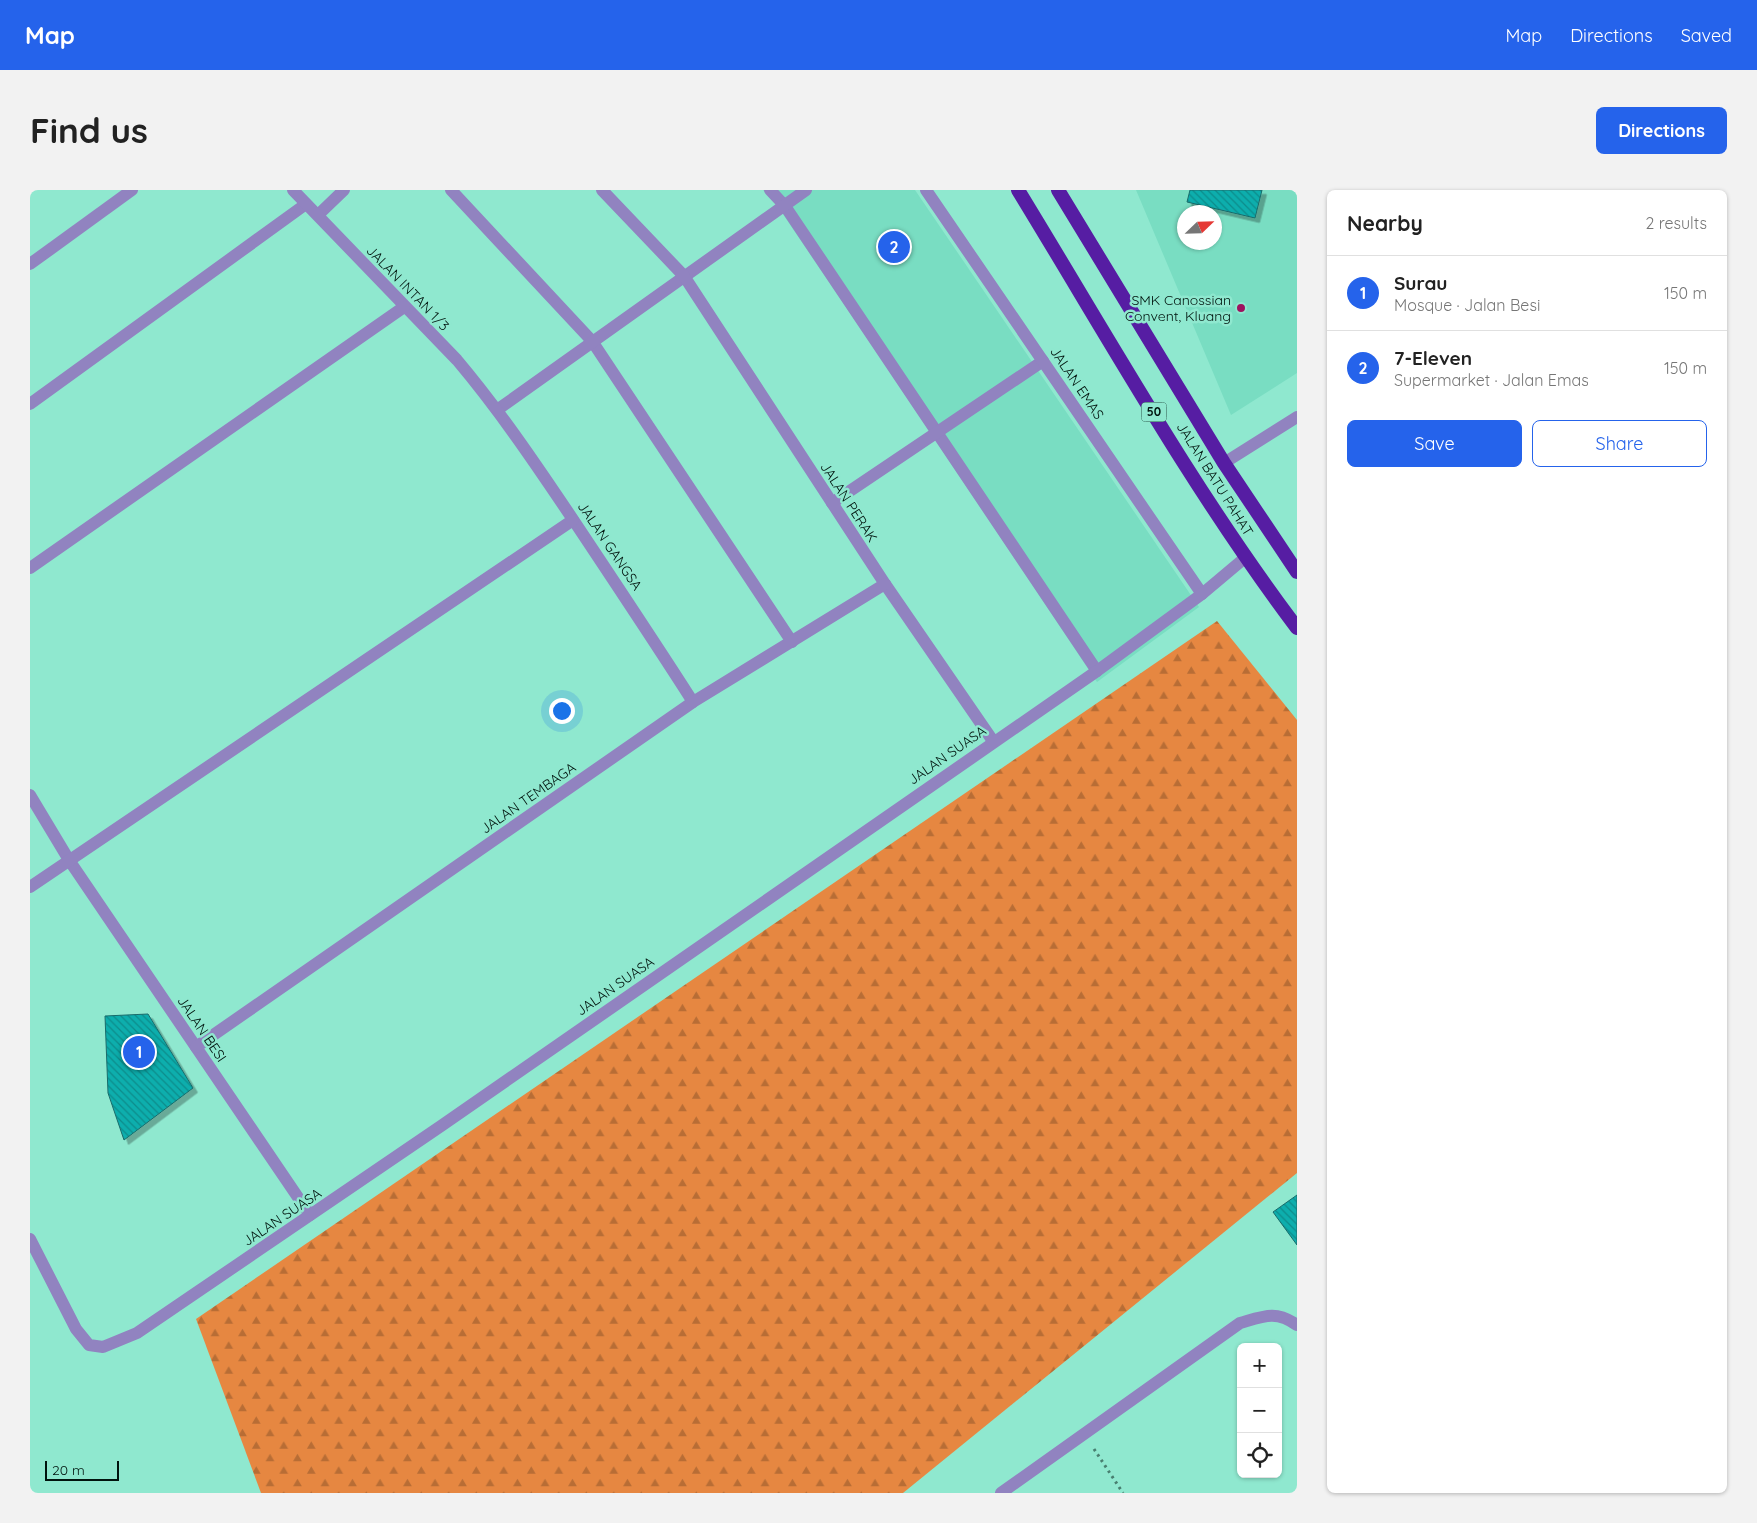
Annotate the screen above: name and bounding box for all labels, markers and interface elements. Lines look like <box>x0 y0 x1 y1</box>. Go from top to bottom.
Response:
text: Map <box>25 20 75 50</box>
text: Map <box>1505 24 1542 47</box>
text: Directions <box>1570 24 1653 47</box>
text: Saved <box>1681 24 1732 47</box>
button: Directions <box>1596 107 1727 154</box>
text: Find us <box>30 108 148 152</box>
north arrow <box>1177 205 1222 250</box>
text: Nearby <box>1347 210 1423 236</box>
text: 2 results <box>1645 213 1707 233</box>
pin: 2 <box>878 228 910 266</box>
street label: JALAN INTAN 1/3 <box>363 242 453 334</box>
text: Surau <box>1394 271 1447 295</box>
text: 1 <box>1360 283 1366 303</box>
text: 150 m <box>1664 283 1707 303</box>
place label: SMK Canossian Convent, Kluang <box>1125 291 1231 325</box>
text: Mosque · Jalan Besi <box>1394 295 1540 315</box>
marker: SMK Canossian Convent, Kluang <box>1235 302 1247 314</box>
street label: JALAN EMAS <box>1046 343 1108 423</box>
text: 7-Eleven <box>1394 346 1472 370</box>
text: 2 <box>1358 358 1368 378</box>
text: 150 m <box>1664 358 1707 378</box>
text: Supermarket · Jalan Emas <box>1394 370 1589 390</box>
road number: 50 <box>1142 402 1166 422</box>
street label: JALAN BATU PAHAT <box>1173 419 1257 539</box>
button: Save <box>1347 420 1522 467</box>
button: Share <box>1532 420 1707 467</box>
street label: JALAN PERAK <box>817 459 881 545</box>
street label: JALAN GANGSA <box>574 498 646 594</box>
your location <box>549 698 575 724</box>
street label: JALAN SUASA <box>905 722 989 788</box>
street label: JALAN TEMBAGA <box>477 758 579 838</box>
street label: JALAN SUASA <box>573 953 657 1019</box>
street label: JALAN BESI <box>173 993 231 1065</box>
pin: 1 <box>123 1033 155 1071</box>
street label: JALAN SUASA <box>239 1184 325 1250</box>
map controls <box>1237 1343 1282 1478</box>
button: + <box>1237 1343 1282 1388</box>
button: − <box>1237 1388 1282 1433</box>
button: locate <box>1237 1433 1282 1478</box>
scale bar <box>45 1458 119 1481</box>
text: 20 m <box>52 1461 85 1479</box>

